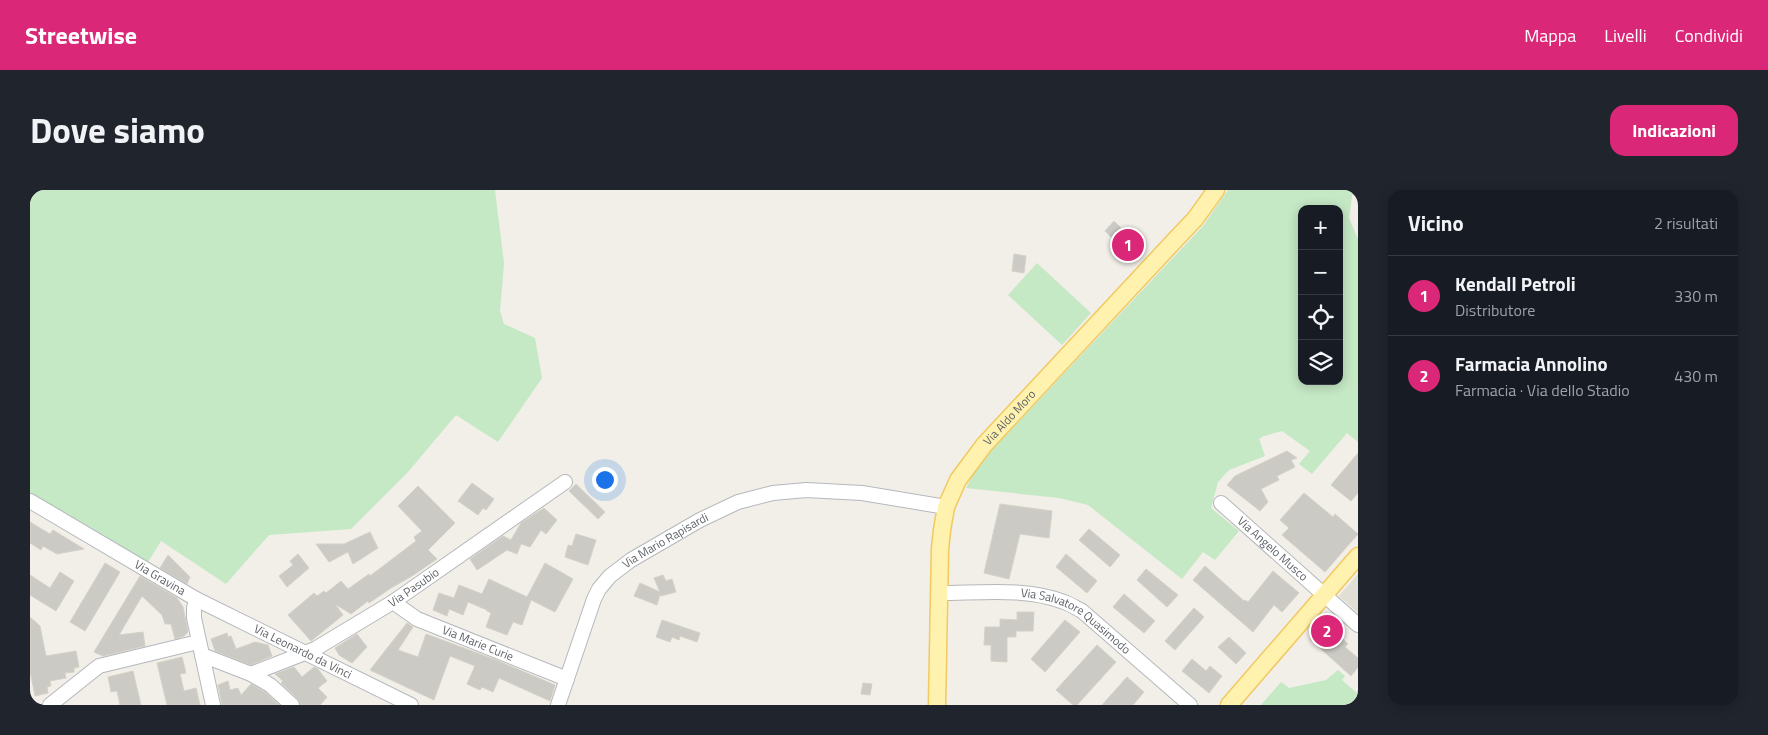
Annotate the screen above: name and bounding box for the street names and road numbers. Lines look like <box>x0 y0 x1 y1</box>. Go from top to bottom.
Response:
street label: Via Aldo Moro <box>978 385 1040 450</box>
street label: Via Mario Rapisardi <box>618 507 711 573</box>
street label: Via Angelo Musco <box>1233 512 1313 585</box>
street label: Via Gravina <box>131 555 190 600</box>
street label: Via Pasubio <box>384 563 443 612</box>
street label: Via Salvatore Quasimodo <box>1020 583 1135 658</box>
street label: Via Leonardo da Vinci <box>251 619 355 683</box>
street label: Via Marie Curie <box>439 620 517 666</box>

